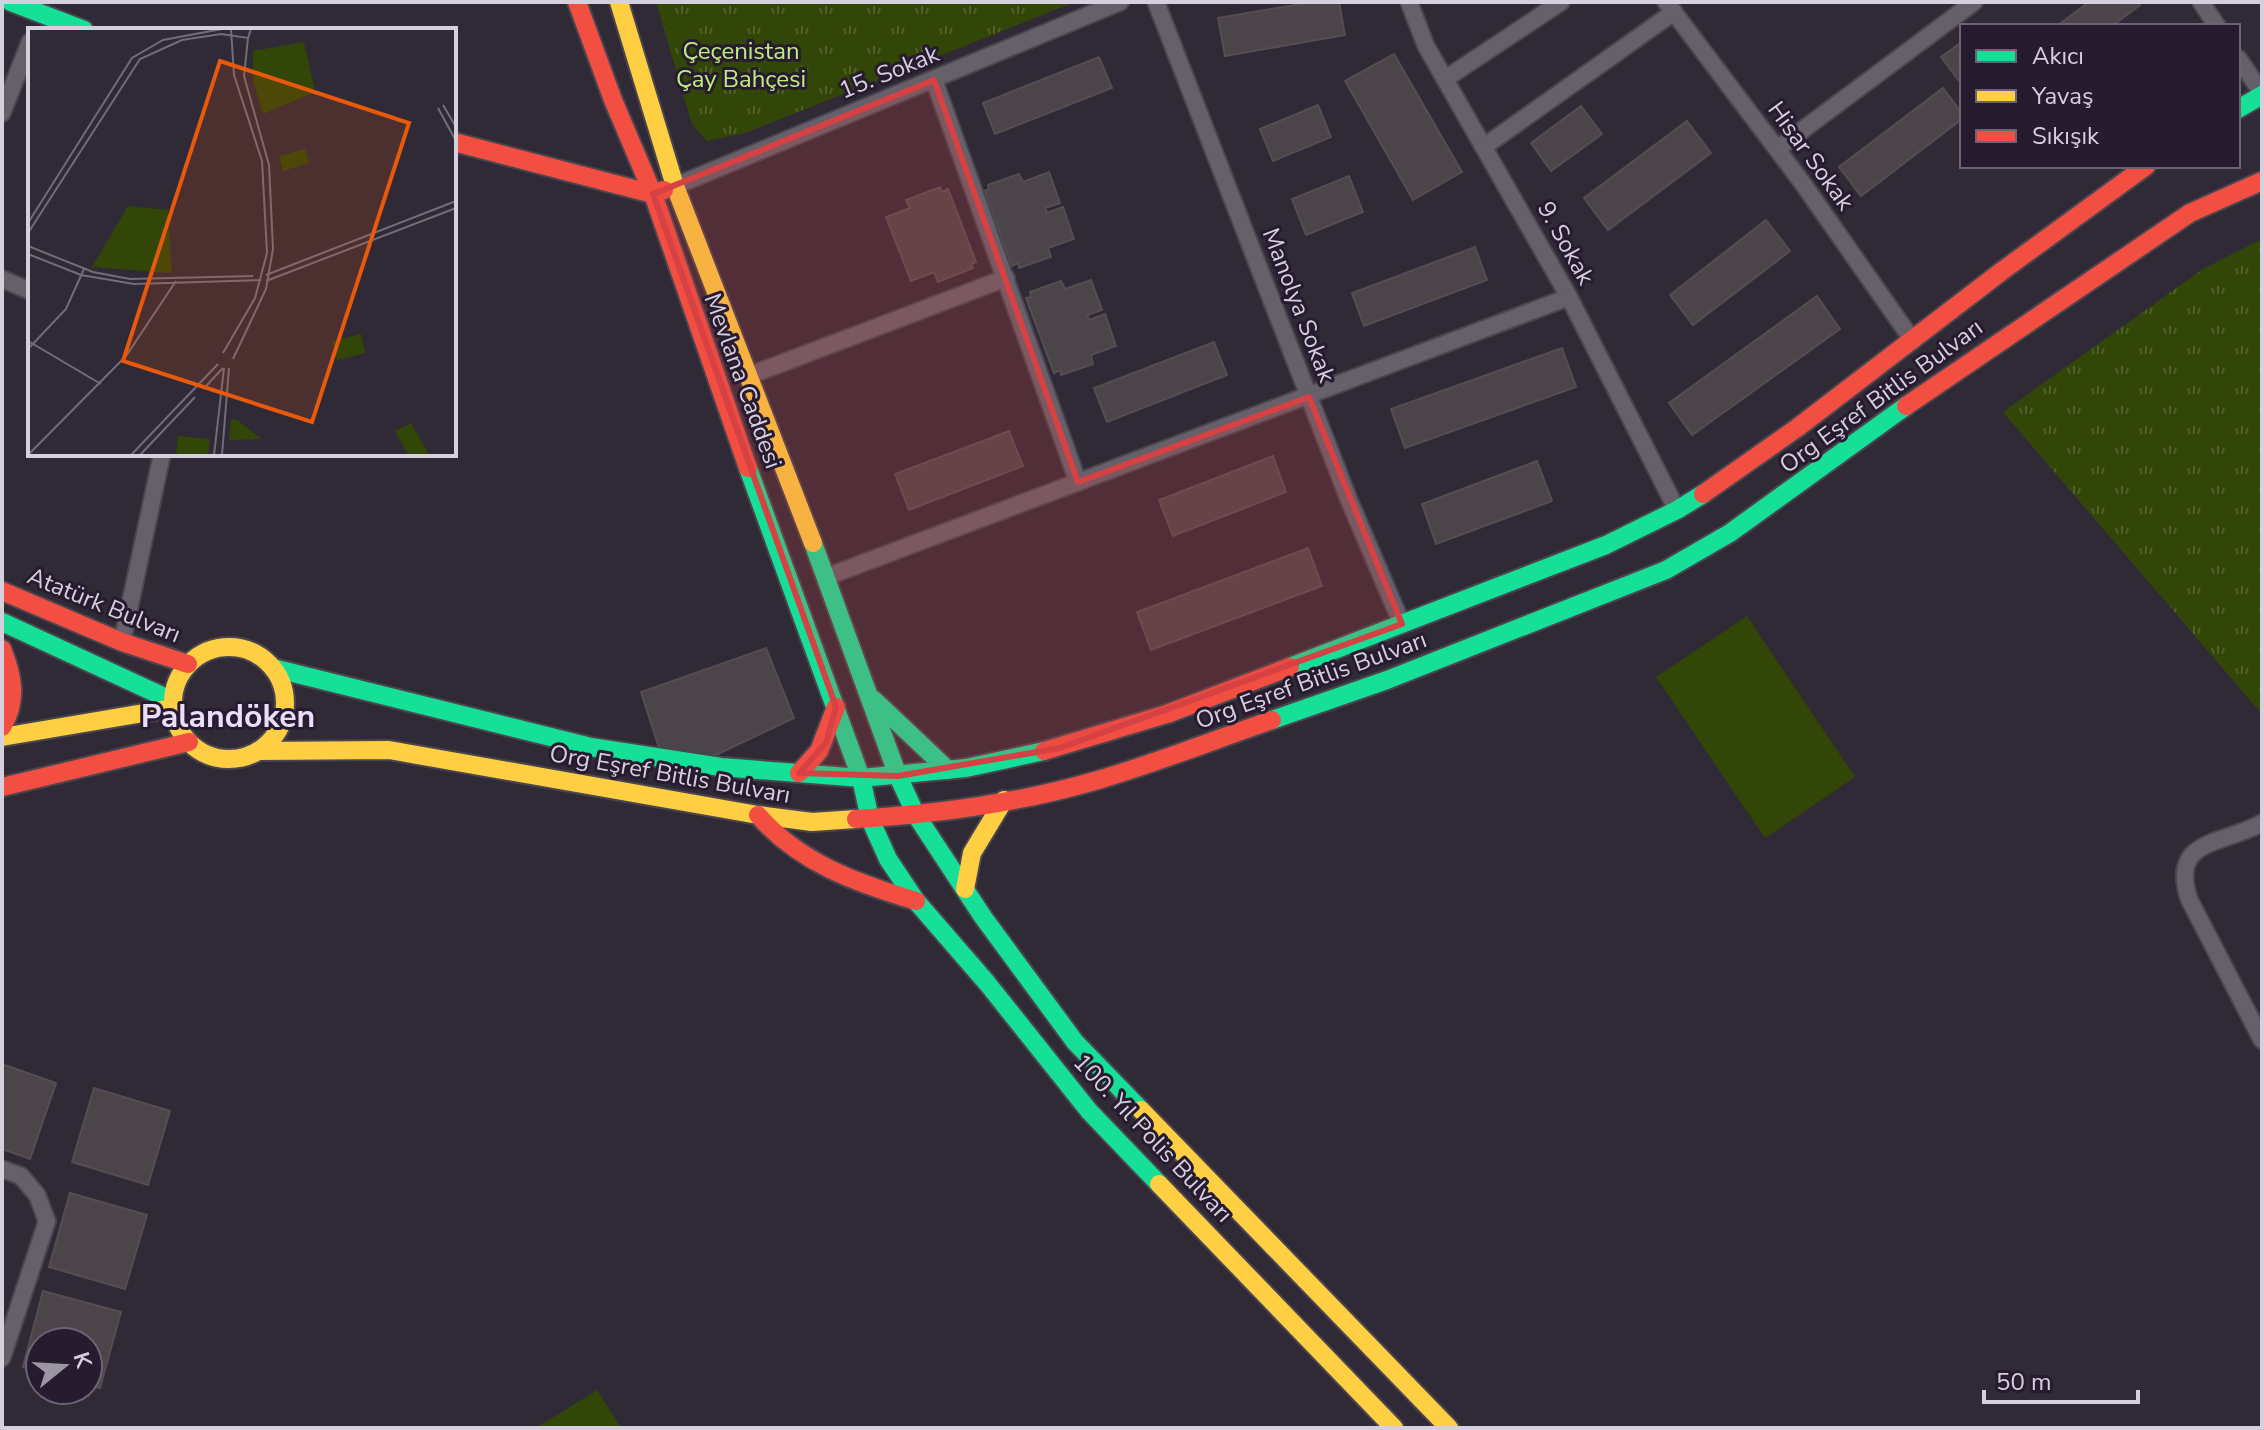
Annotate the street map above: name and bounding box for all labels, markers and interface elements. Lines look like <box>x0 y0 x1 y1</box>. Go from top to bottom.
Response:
legend <box>1960 24 2240 168</box>
inset map <box>28 28 456 456</box>
park label: Çeçenistan Çay Bahçesi <box>676 35 806 95</box>
street label: 15. Sokak <box>834 37 945 107</box>
text: Akıcı <box>2032 40 2084 72</box>
text: Yavaş <box>2031 80 2093 112</box>
street label: Hisar Sokak <box>1761 95 1862 218</box>
text: Sıkışık <box>2032 120 2100 152</box>
street label: 9. Sokak <box>1530 196 1602 291</box>
street label: Manolya Sokak <box>1255 223 1343 388</box>
street label: Mevlana Caddesi <box>696 289 790 473</box>
street label: Org Eşref Bitlis Bulvarı <box>1773 311 1989 481</box>
street label: Atatürk Bulvarı <box>23 560 185 650</box>
street label: Org Eşref Bitlis Bulvarı <box>1191 623 1431 737</box>
district label: Palandöken <box>141 695 315 738</box>
street label: Org Eşref Bitlis Bulvarı <box>547 737 793 811</box>
street label: 100. Yıl Polis Bulvarı <box>1066 1047 1240 1229</box>
north arrow <box>24 1326 104 1406</box>
text: K <box>66 1349 99 1373</box>
scale bar <box>1984 1354 2138 1404</box>
text: 50 m <box>1996 1366 2052 1398</box>

